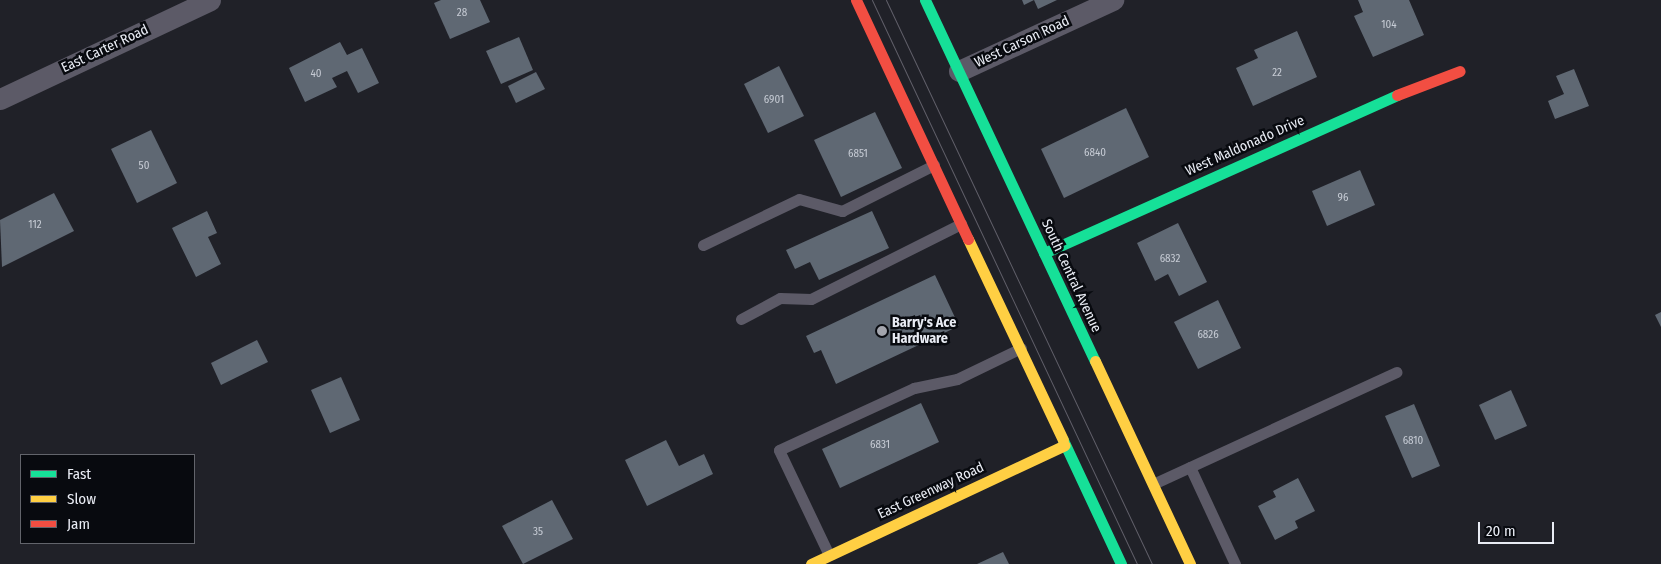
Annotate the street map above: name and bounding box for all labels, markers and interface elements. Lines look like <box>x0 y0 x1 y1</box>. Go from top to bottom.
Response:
house number: 28 <box>457 6 467 20</box>
street label: West Carson Road <box>972 13 1072 71</box>
house number: 104 <box>1381 18 1397 32</box>
street label: East Carter Road <box>59 21 151 77</box>
house number: 22 <box>1272 66 1282 80</box>
house number: 40 <box>310 67 322 81</box>
house number: 6901 <box>764 93 784 107</box>
street label: West Maldonado Drive <box>1183 112 1307 180</box>
house number: 6840 <box>1084 146 1106 160</box>
house number: 6851 <box>848 147 868 161</box>
house number: 50 <box>139 159 149 173</box>
house number: 96 <box>1338 191 1348 205</box>
street label: South Central Avenue <box>1037 217 1105 335</box>
house number: 112 <box>28 218 42 232</box>
house number: 6832 <box>1160 252 1180 266</box>
place label: Barry's Ace Hardware <box>892 315 956 348</box>
marker: Barry's Ace Hardware <box>876 325 888 337</box>
house number: 6826 <box>1197 328 1219 342</box>
house number: 6810 <box>1403 434 1423 448</box>
house number: 6831 <box>870 438 890 452</box>
legend <box>20 454 195 544</box>
street label: East Greenway Road <box>875 459 987 523</box>
text: Fast <box>67 465 91 483</box>
text: Slow <box>67 490 96 508</box>
scale bar <box>1481 512 1557 544</box>
text: Jam <box>67 515 90 533</box>
text: 20 m <box>1486 522 1516 540</box>
house number: 35 <box>533 525 543 539</box>

